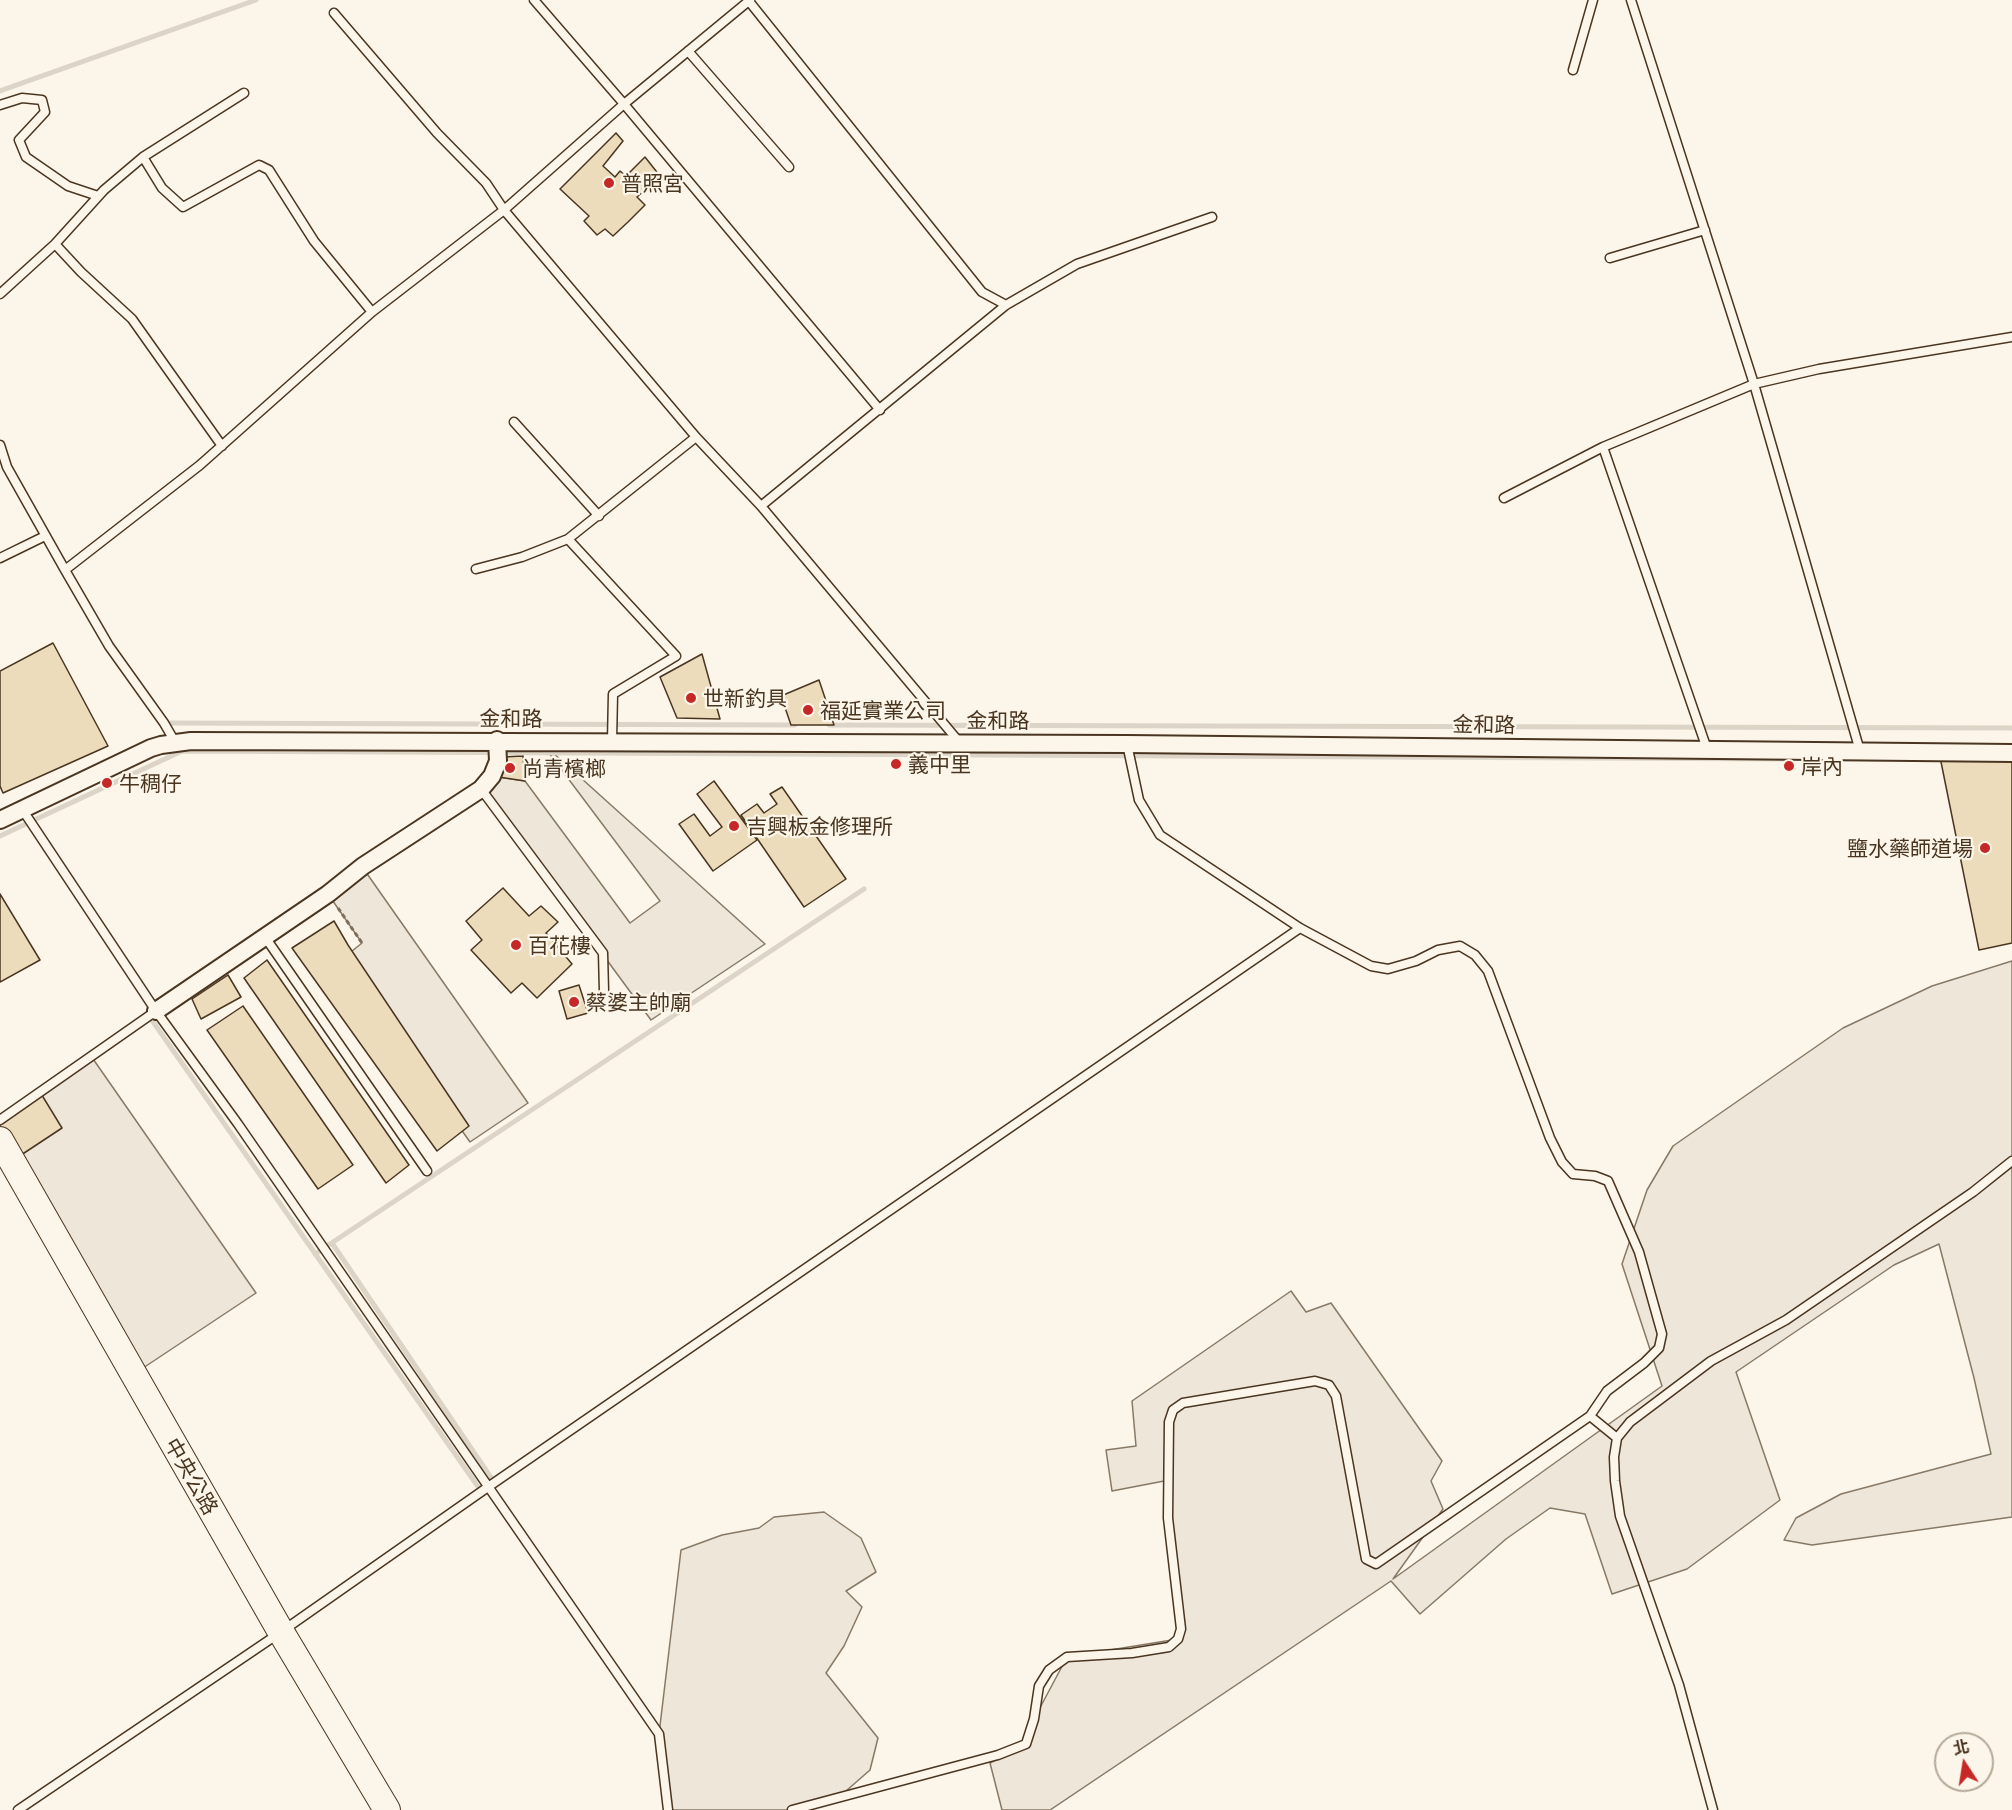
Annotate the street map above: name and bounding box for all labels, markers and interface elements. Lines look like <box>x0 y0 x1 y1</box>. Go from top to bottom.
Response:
place label: 普照宮 <box>621 170 684 196</box>
marker: 普照宮 <box>602 176 616 190</box>
place label: 世新釣具 <box>703 685 787 711</box>
marker: 世新釣具 <box>684 691 698 705</box>
place label: 福延實業公司 <box>820 697 946 723</box>
marker: 福延實業公司 <box>801 703 815 717</box>
street label: 金和路 <box>480 705 542 731</box>
street label: 金和路 <box>967 707 1029 733</box>
street label: 金和路 <box>1452 711 1516 737</box>
place label: 義中里 <box>908 751 971 777</box>
place label: 岸內 <box>1801 753 1843 779</box>
place label: 尚青檳榔 <box>522 755 606 781</box>
marker: 義中里 <box>889 757 903 771</box>
marker: 岸內 <box>1782 759 1796 773</box>
marker: 尚青檳榔 <box>503 761 517 775</box>
place label: 牛稠仔 <box>119 770 182 796</box>
marker: 牛稠仔 <box>100 776 114 790</box>
place label: 吉興板金修理所 <box>746 813 893 839</box>
marker: 吉興板金修理所 <box>727 819 741 833</box>
place label: 鹽水藥師道場 <box>1847 835 1973 861</box>
marker: 鹽水藥師道場 <box>1978 841 1992 855</box>
place label: 百花樓 <box>528 932 591 958</box>
marker: 百花樓 <box>509 938 523 952</box>
place label: 蔡婆主帥廟 <box>586 989 691 1015</box>
marker: 蔡婆主帥廟 <box>567 995 581 1009</box>
street label: 中央公路 <box>160 1433 224 1519</box>
north arrow <box>1934 1732 1994 1792</box>
text: 北 <box>1950 1733 1971 1760</box>

